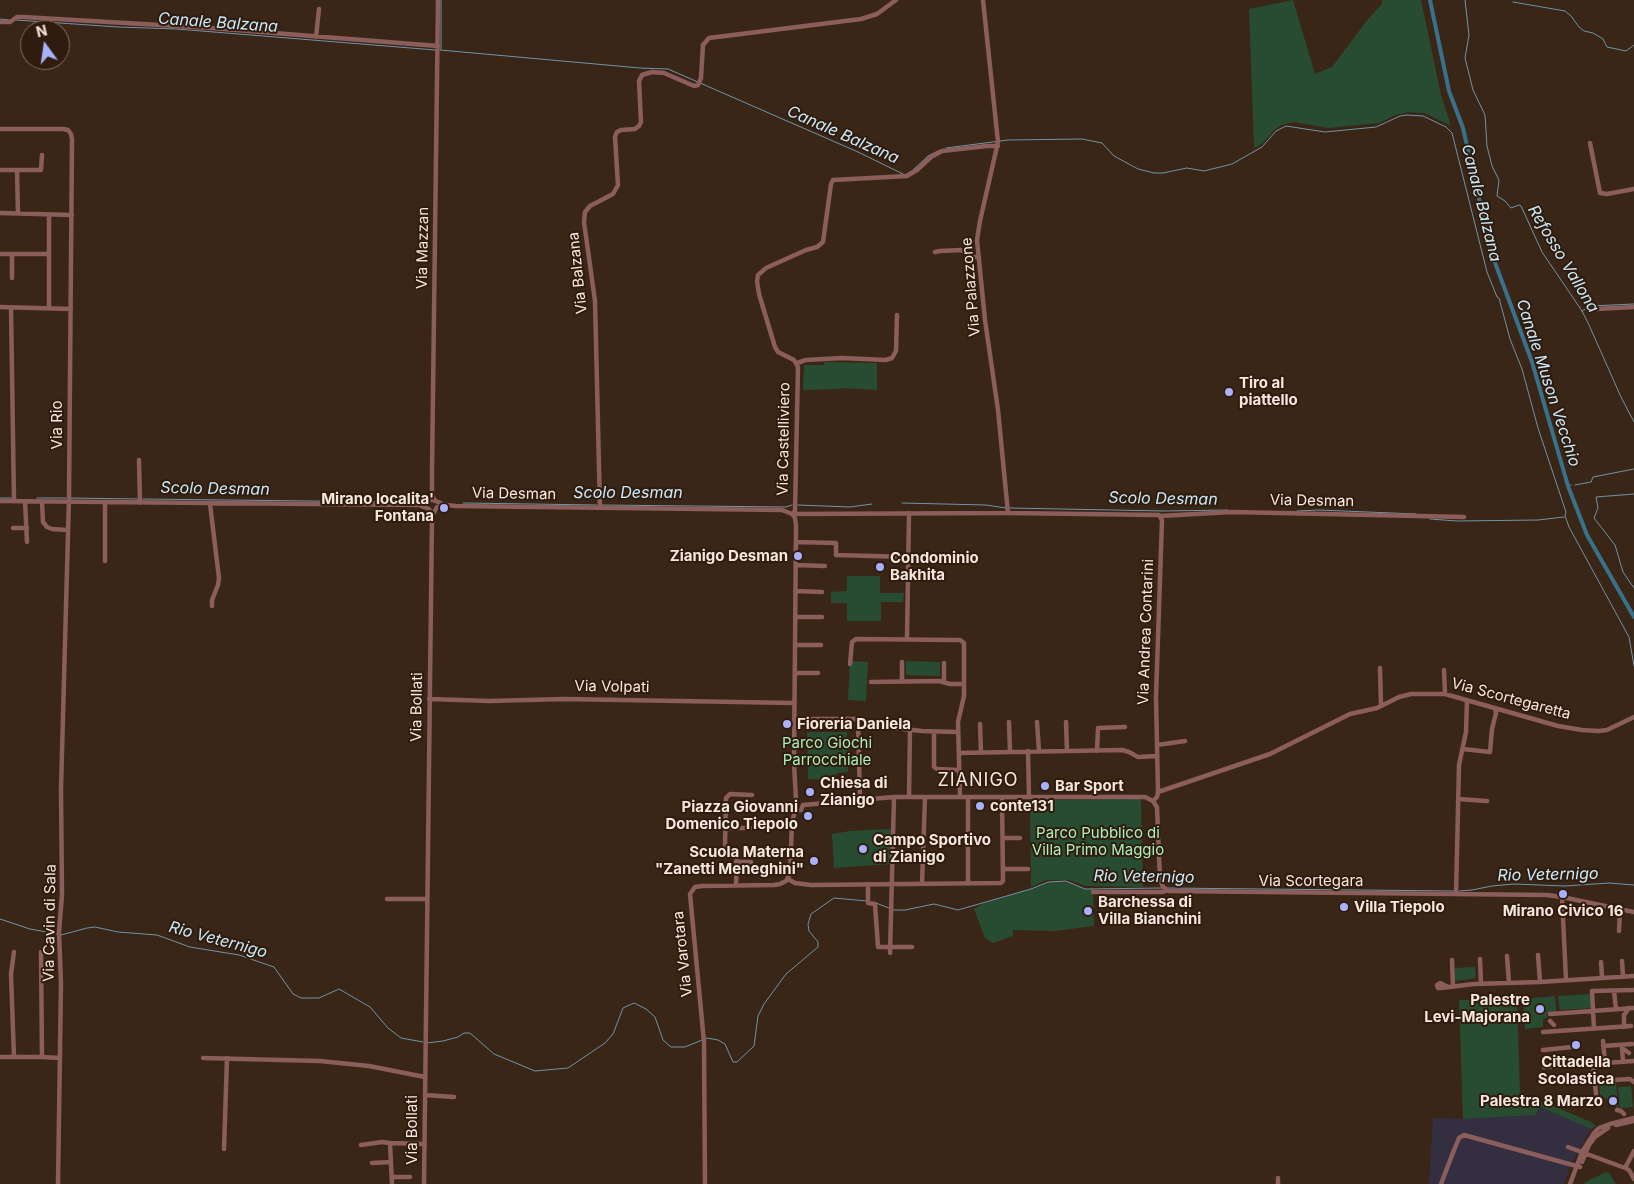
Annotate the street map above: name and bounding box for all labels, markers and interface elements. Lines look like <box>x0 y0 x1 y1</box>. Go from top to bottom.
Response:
water label: Canale Balzana <box>157 9 279 37</box>
north arrow <box>20 20 70 70</box>
text: N <box>34 21 49 40</box>
water label: Canale Balzana <box>784 102 902 168</box>
water label: Canale Balzana <box>1457 142 1505 264</box>
water label: Refosso Vallona <box>1523 202 1603 316</box>
street label: Via Mazzan <box>413 207 433 289</box>
street label: Via Balzana <box>565 231 591 315</box>
street label: Via Palazzone <box>958 237 984 337</box>
water label: Canale Muson Vecchio <box>1512 297 1584 469</box>
place label: Tiro al piattello <box>1239 374 1298 409</box>
street label: Via Castelliviero <box>774 382 794 496</box>
marker: Tiro al piattello <box>1223 386 1235 398</box>
street label: Via Rio <box>48 401 66 449</box>
water label: Scolo Desman <box>160 478 270 500</box>
water label: Scolo Desman <box>573 483 683 503</box>
street label: Via Desman <box>472 484 556 504</box>
water label: Scolo Desman <box>1108 488 1218 510</box>
place label: Mirano localita' Fontana <box>321 490 434 525</box>
street label: Via Desman <box>1270 491 1354 511</box>
marker: Mirano localita' Fontana <box>438 502 450 514</box>
place label: Zianigo Desman <box>670 547 788 565</box>
place label: Condominio Bakhita <box>890 549 979 584</box>
marker: Zianigo Desman <box>792 550 804 562</box>
street label: Via Andrea Contarini <box>1134 559 1158 705</box>
marker: Condominio Bakhita <box>874 561 886 573</box>
street label: Via Bollati <box>407 672 427 742</box>
street label: Via Scortegaretta <box>1449 674 1573 724</box>
street label: Via Volpati <box>574 677 650 697</box>
place label: Fioreria Daniela <box>797 715 911 733</box>
marker: Fioreria Daniela <box>781 718 793 730</box>
park label: Parco Giochi Parrocchiale <box>782 734 872 769</box>
district label: ZIANIGO <box>937 770 1019 792</box>
place label: Chiesa di Zianigo <box>820 774 888 809</box>
place label: Bar Sport <box>1055 777 1124 795</box>
marker: Bar Sport <box>1039 780 1051 792</box>
marker: Chiesa di Zianigo <box>804 786 816 798</box>
place label: conte131 <box>990 797 1054 815</box>
place label: Piazza Giovanni Domenico Tiepolo <box>665 798 798 833</box>
marker: conte131 <box>974 800 986 812</box>
marker: Piazza Giovanni Domenico Tiepolo <box>802 810 814 822</box>
park label: Parco Pubblico di Villa Primo Maggio <box>1032 824 1164 859</box>
place label: Campo Sportivo di Zianigo <box>873 831 991 866</box>
place label: Scuola Materna "Zanetti Meneghini" <box>655 843 804 878</box>
marker: Campo Sportivo di Zianigo <box>857 843 869 855</box>
marker: Scuola Materna "Zanetti Meneghini" <box>808 855 820 867</box>
street label: Via Cavin di Sala <box>40 864 60 982</box>
water label: Rio Veternigo <box>1497 865 1599 885</box>
water label: Rio Veternigo <box>1093 867 1195 887</box>
street label: Via Scortegara <box>1259 872 1363 890</box>
marker: Mirano Civico 16 <box>1557 888 1569 900</box>
place label: Barchessa di Villa Bianchini <box>1098 893 1201 928</box>
place label: Villa Tiepolo <box>1354 898 1445 916</box>
marker: Villa Tiepolo <box>1338 901 1350 913</box>
place label: Mirano Civico 16 <box>1503 902 1623 920</box>
marker: Barchessa di Villa Bianchini <box>1082 905 1094 917</box>
street label: Via Varotara <box>670 910 696 998</box>
water label: Rio Veternigo <box>167 918 269 962</box>
place label: Palestre Levi-Majorana <box>1424 991 1530 1026</box>
marker: Palestre Levi-Majorana <box>1534 1003 1546 1015</box>
marker: Cittadella Scolastica <box>1570 1039 1582 1051</box>
place label: Cittadella Scolastica <box>1538 1053 1614 1088</box>
place label: Palestra 8 Marzo <box>1480 1092 1603 1110</box>
street label: Via Bollati <box>403 1095 421 1165</box>
marker: Palestra 8 Marzo <box>1607 1095 1619 1107</box>

